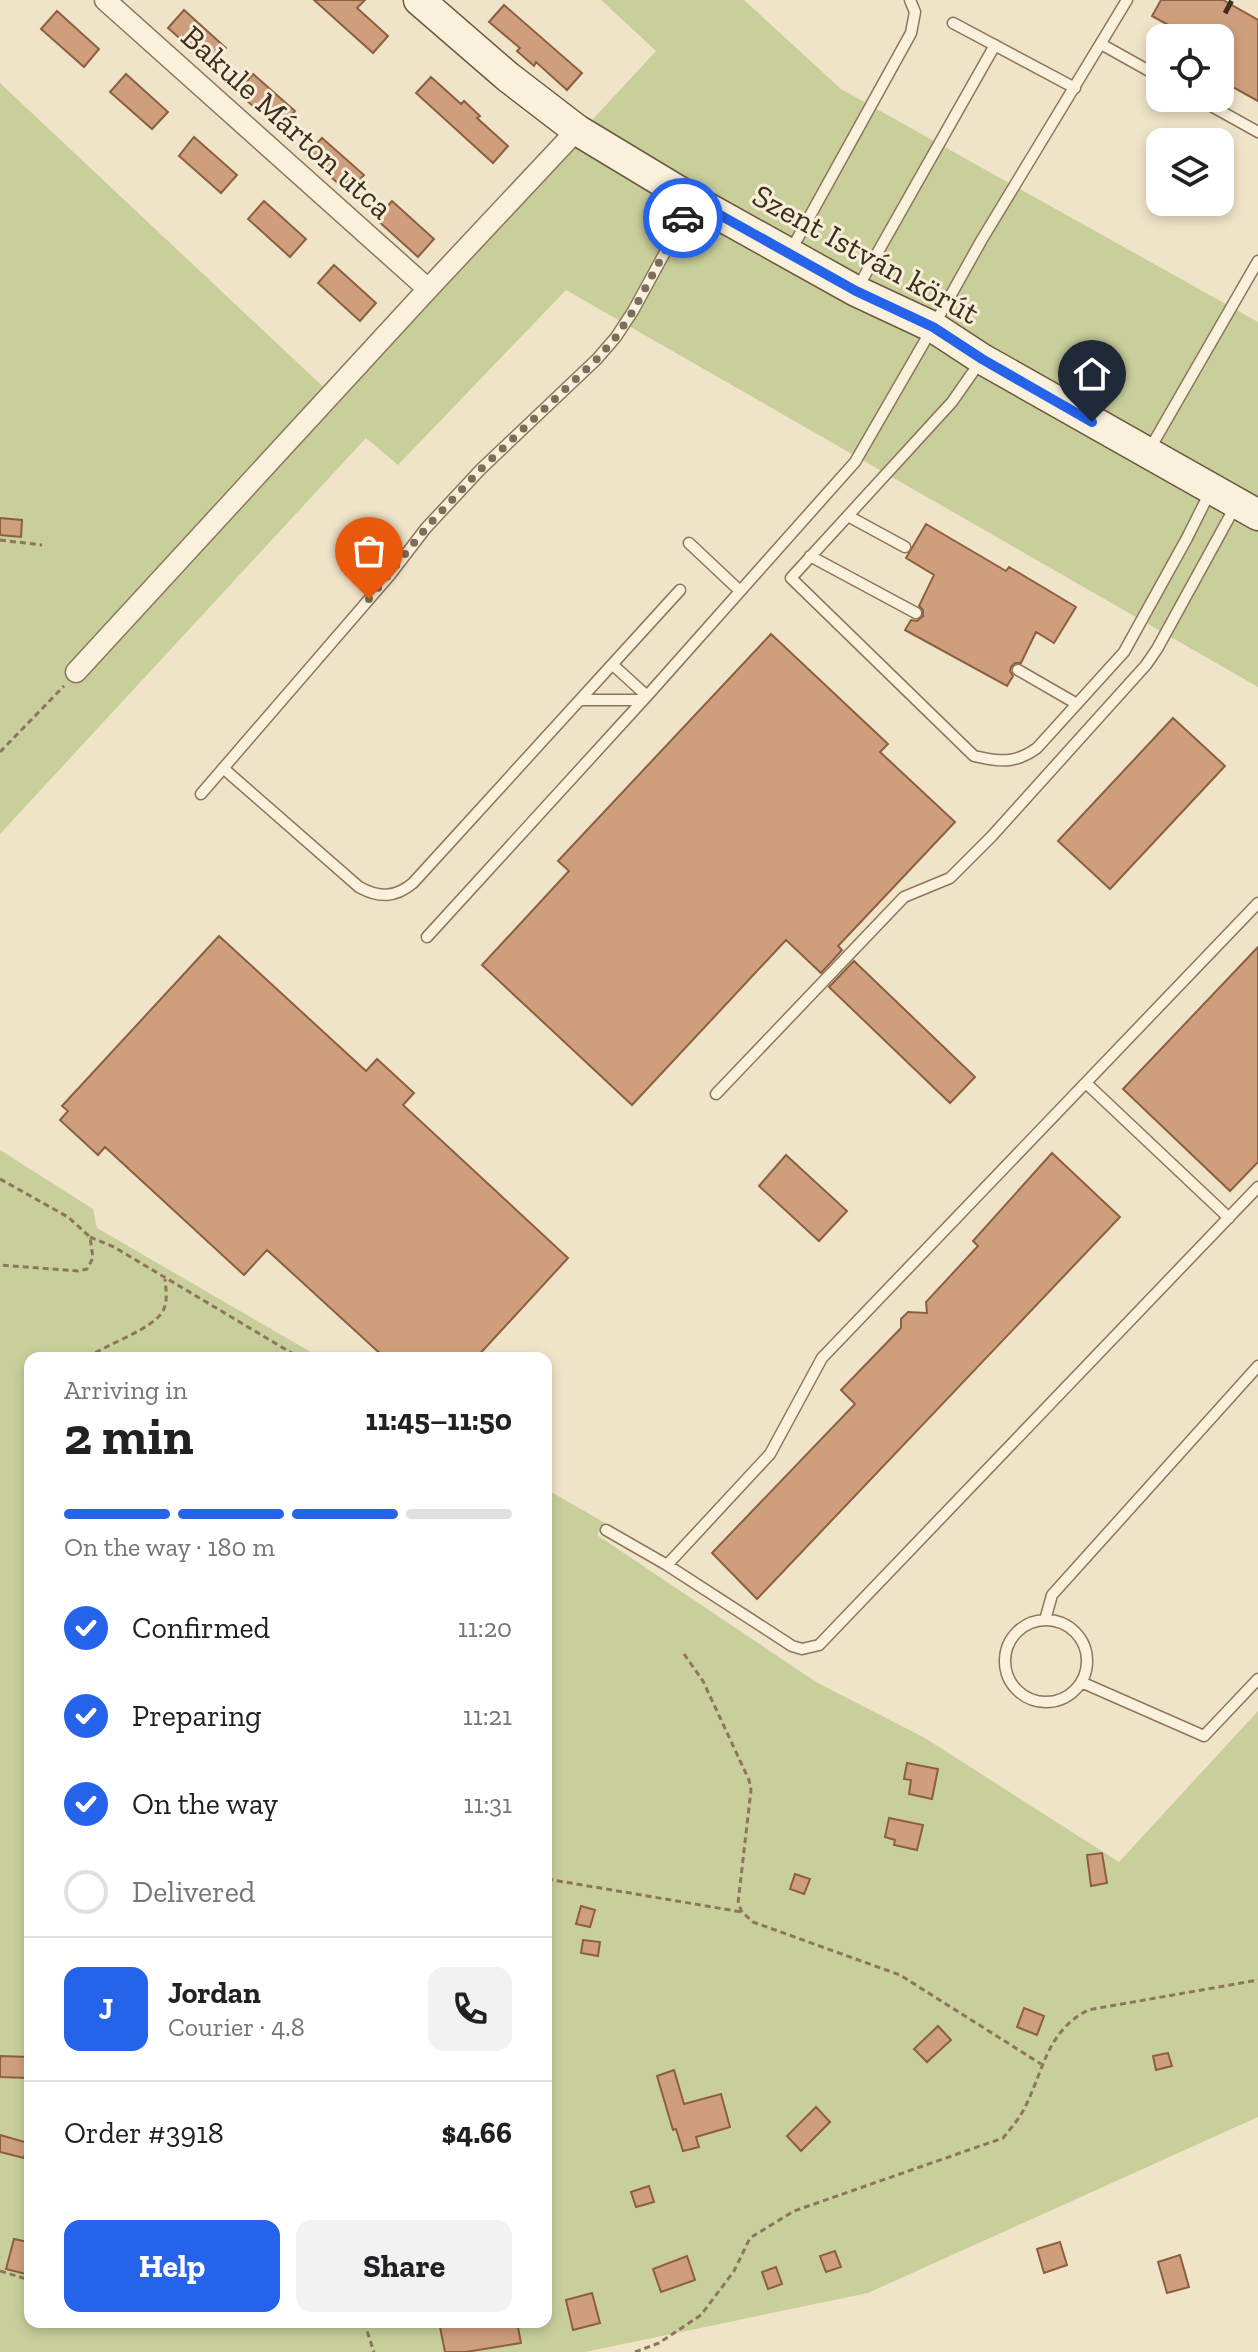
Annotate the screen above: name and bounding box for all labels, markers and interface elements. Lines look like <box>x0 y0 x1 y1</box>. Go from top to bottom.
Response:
street label: Bakule Márton utca <box>174 17 400 227</box>
map controls <box>1146 24 1234 216</box>
button: locate <box>1146 24 1234 112</box>
button: layers <box>1146 128 1234 216</box>
street label: Szent István körút <box>746 176 986 332</box>
courier <box>643 178 723 258</box>
icon: car <box>661 196 705 240</box>
pin <box>1058 340 1126 422</box>
icon: home <box>1070 352 1114 396</box>
pin <box>335 517 403 599</box>
icon: bag <box>347 529 391 573</box>
text: Arriving in <box>64 1374 187 1406</box>
text: 11:45–11:50 <box>366 1402 512 1438</box>
text: 2 min <box>64 1405 194 1467</box>
text: On the way · 180 m <box>64 1531 275 1563</box>
icon: check <box>64 1606 108 1650</box>
text: Confirmed <box>132 1610 270 1646</box>
text: 11:20 <box>458 1612 512 1644</box>
icon: check <box>64 1694 108 1738</box>
text: Preparing <box>132 1698 262 1734</box>
text: 11:21 <box>463 1700 512 1732</box>
icon: check <box>64 1782 108 1826</box>
text: On the way <box>132 1786 278 1822</box>
text: 11:31 <box>463 1788 512 1820</box>
text: Delivered <box>132 1874 255 1910</box>
button: phone <box>428 1967 512 2051</box>
text: Jordan <box>168 1975 261 2011</box>
text: J <box>99 1991 113 2027</box>
text: Courier · 4.8 <box>168 2011 305 2043</box>
text: Order #3918 <box>64 2115 224 2151</box>
text: $4.66 <box>442 2115 512 2151</box>
button: Help <box>64 2220 280 2312</box>
button: Share <box>296 2220 512 2312</box>

